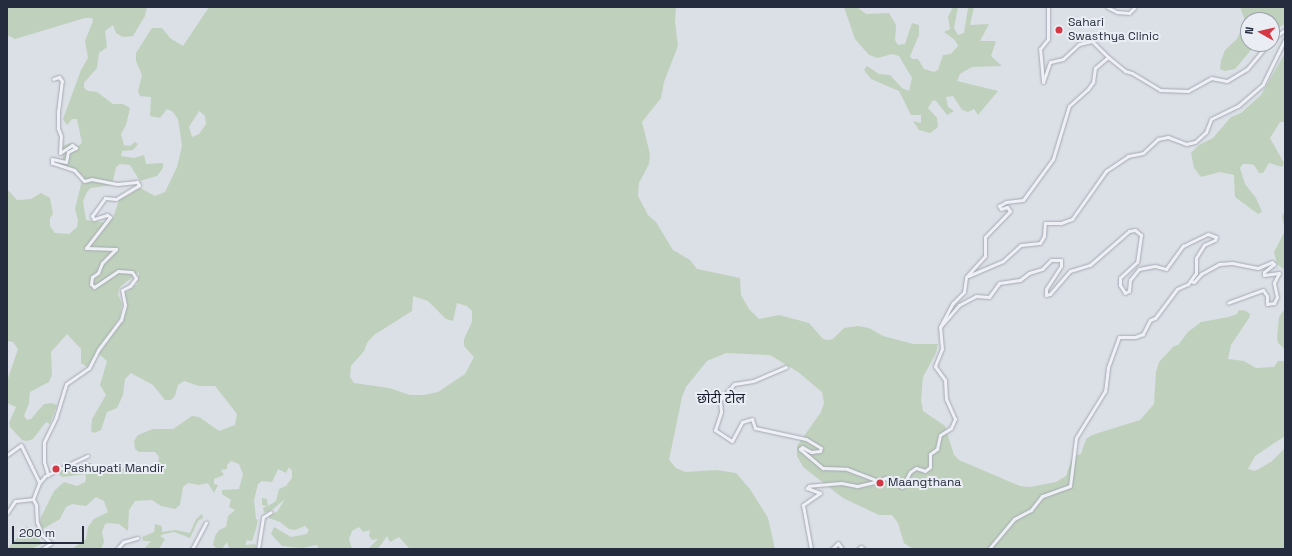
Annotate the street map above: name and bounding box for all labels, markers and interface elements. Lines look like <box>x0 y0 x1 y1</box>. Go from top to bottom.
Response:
north arrow <box>1240 12 1280 52</box>
place label: Sahari Swasthya Clinic <box>1068 16 1159 44</box>
marker: Sahari Swasthya Clinic <box>1053 24 1065 36</box>
text: N <box>1242 26 1257 35</box>
district label: छोटी टोल <box>697 390 745 406</box>
place label: Pashupati Mandir <box>64 462 164 476</box>
marker: Pashupati Mandir <box>51 464 61 474</box>
place label: Maangthana <box>888 476 961 490</box>
marker: Maangthana <box>875 478 885 488</box>
scale bar <box>14 518 86 544</box>
text: 200 m <box>19 525 55 541</box>

